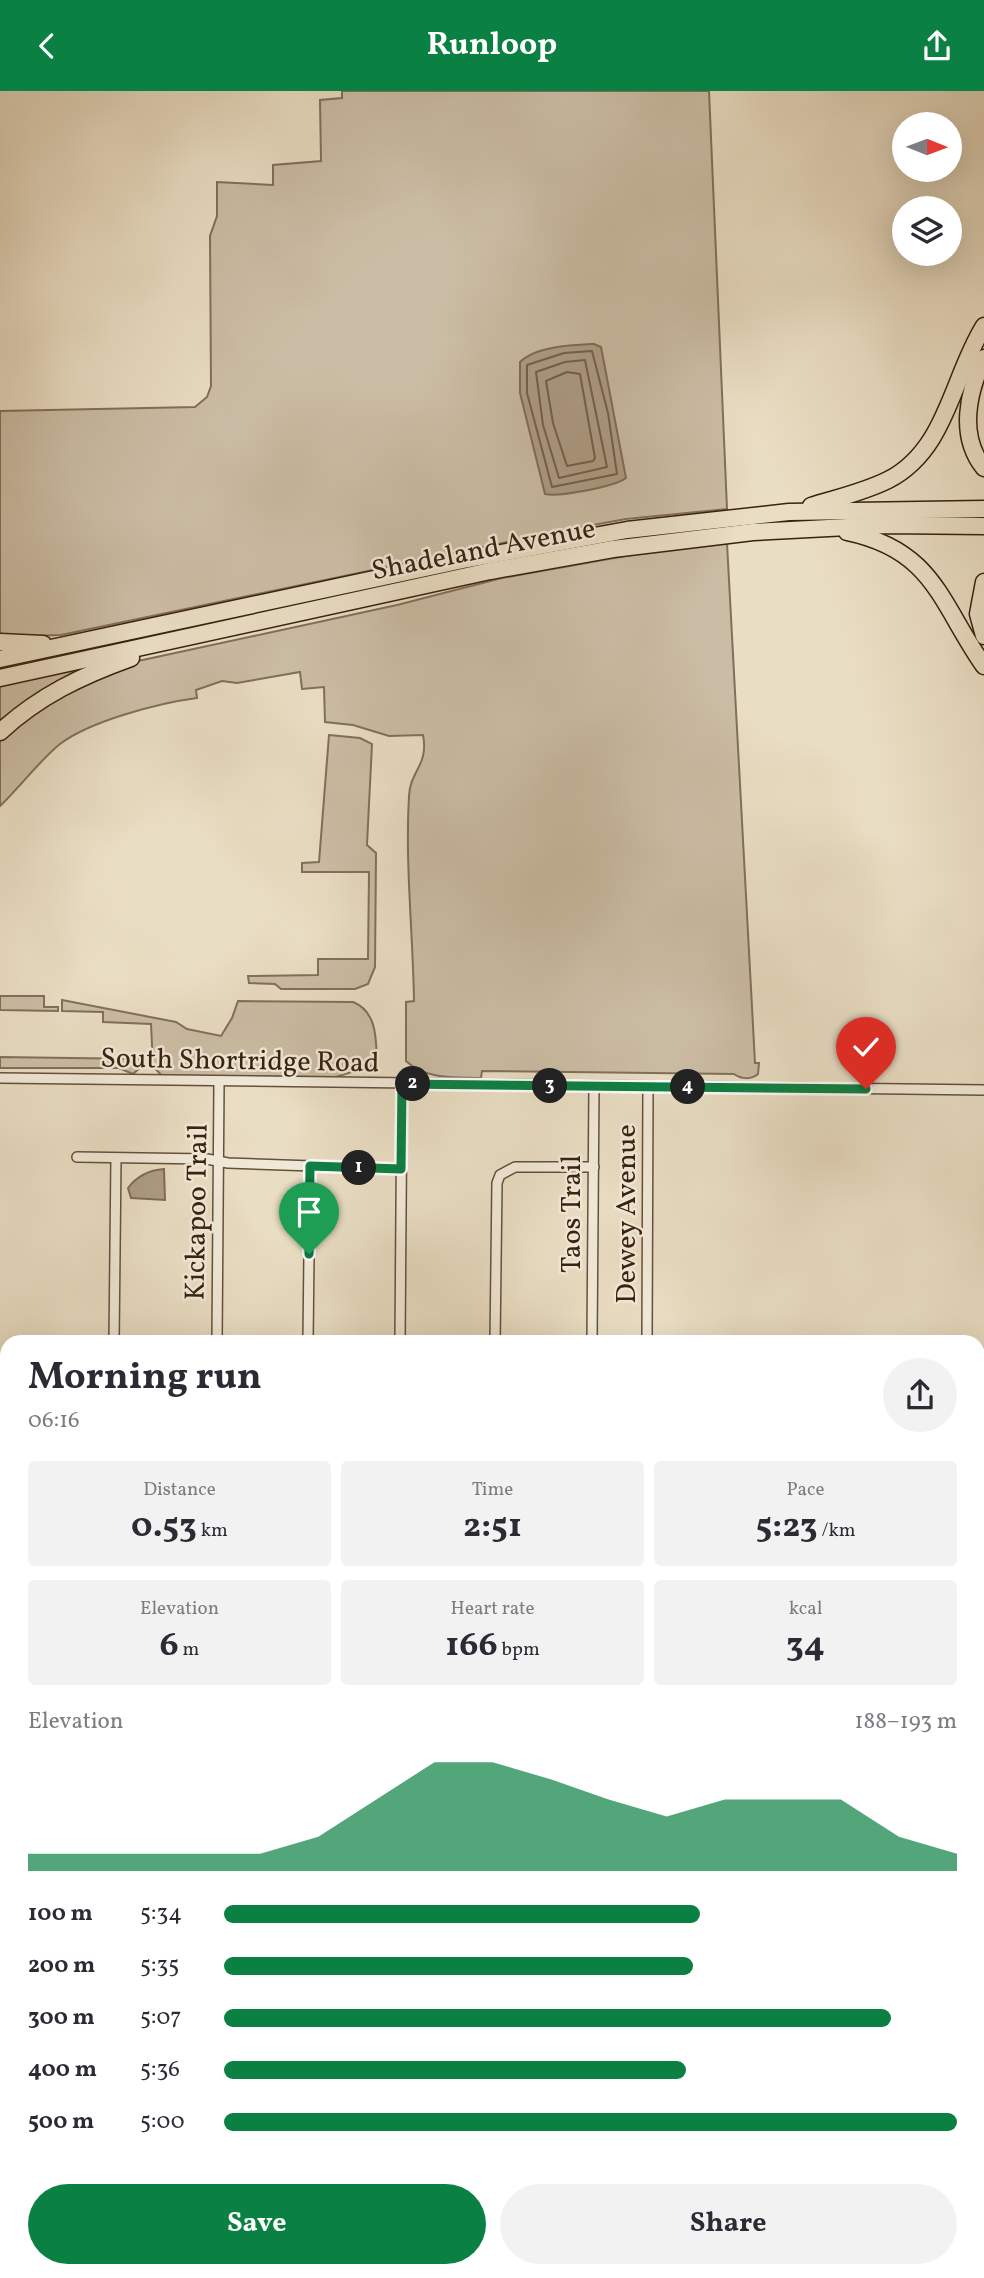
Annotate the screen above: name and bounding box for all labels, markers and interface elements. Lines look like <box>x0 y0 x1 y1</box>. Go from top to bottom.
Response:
text: Runloop <box>427 24 557 68</box>
icon: back <box>28 27 66 65</box>
icon: share <box>918 27 956 65</box>
north arrow <box>892 112 962 182</box>
map controls <box>892 112 962 266</box>
button: layers <box>892 196 962 266</box>
street label: Shadeland Avenue <box>368 510 599 591</box>
pin <box>836 1017 896 1089</box>
icon: check <box>847 1028 885 1066</box>
street label: South Shortridge Road <box>100 1040 380 1083</box>
pin: 2 <box>396 1067 430 1101</box>
pin: 3 <box>532 1069 568 1103</box>
pin: 4 <box>670 1069 706 1105</box>
text: 2 <box>408 1070 417 1096</box>
text: 3 <box>545 1072 554 1098</box>
text: 4 <box>682 1073 693 1099</box>
street label: Kickapoo Trail <box>176 1123 219 1301</box>
street label: Dewey Avenue <box>608 1124 647 1304</box>
pin: 1 <box>342 1151 376 1185</box>
text: 1 <box>355 1154 362 1180</box>
street label: Taos Trail <box>553 1155 592 1273</box>
pin <box>279 1182 339 1254</box>
icon: arrive <box>290 1193 328 1231</box>
text: Morning run <box>28 1352 262 1405</box>
button: share <box>883 1358 957 1432</box>
text: 06:16 <box>28 1405 80 1437</box>
text: Distance <box>143 1477 216 1503</box>
text: Time <box>472 1477 513 1503</box>
text: Pace <box>786 1477 825 1503</box>
text: 0.53 <box>131 1503 197 1551</box>
text: 2:51 <box>463 1503 522 1551</box>
text: 5:23 <box>755 1503 818 1551</box>
text: km <box>197 1518 228 1544</box>
text: /km <box>818 1518 856 1544</box>
text: Elevation <box>140 1596 219 1622</box>
text: Heart rate <box>451 1596 534 1622</box>
text: kcal <box>789 1596 822 1622</box>
text: 6 <box>160 1622 179 1670</box>
text: 166 <box>445 1622 498 1670</box>
text: 34 <box>786 1622 825 1670</box>
text: m <box>179 1637 199 1663</box>
text: bpm <box>498 1637 540 1663</box>
text: Elevation <box>28 1706 124 1738</box>
text: 188–193 m <box>855 1706 957 1738</box>
text: 100 m <box>28 1898 93 1930</box>
text: 5:34 <box>140 1898 182 1930</box>
text: 200 m <box>28 1950 95 1982</box>
text: 5:35 <box>140 1950 179 1982</box>
text: 300 m <box>28 2002 95 2034</box>
text: 5:07 <box>140 2002 181 2034</box>
text: 400 m <box>28 2054 97 2086</box>
text: 5:36 <box>140 2054 180 2086</box>
text: 500 m <box>28 2106 94 2138</box>
text: 5:00 <box>140 2106 185 2138</box>
button: Save <box>28 2184 486 2264</box>
button: Share <box>500 2184 957 2264</box>

